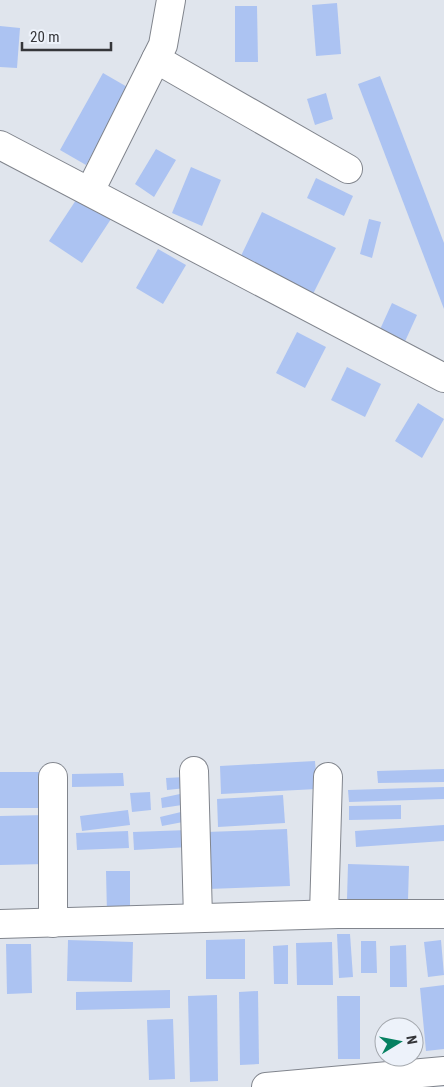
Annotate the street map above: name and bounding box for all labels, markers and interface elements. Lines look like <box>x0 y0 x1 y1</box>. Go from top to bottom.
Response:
scale bar <box>22 20 111 52</box>
text: 20 m <box>30 28 60 46</box>
north arrow <box>374 1017 424 1067</box>
text: N <box>403 1034 420 1045</box>

